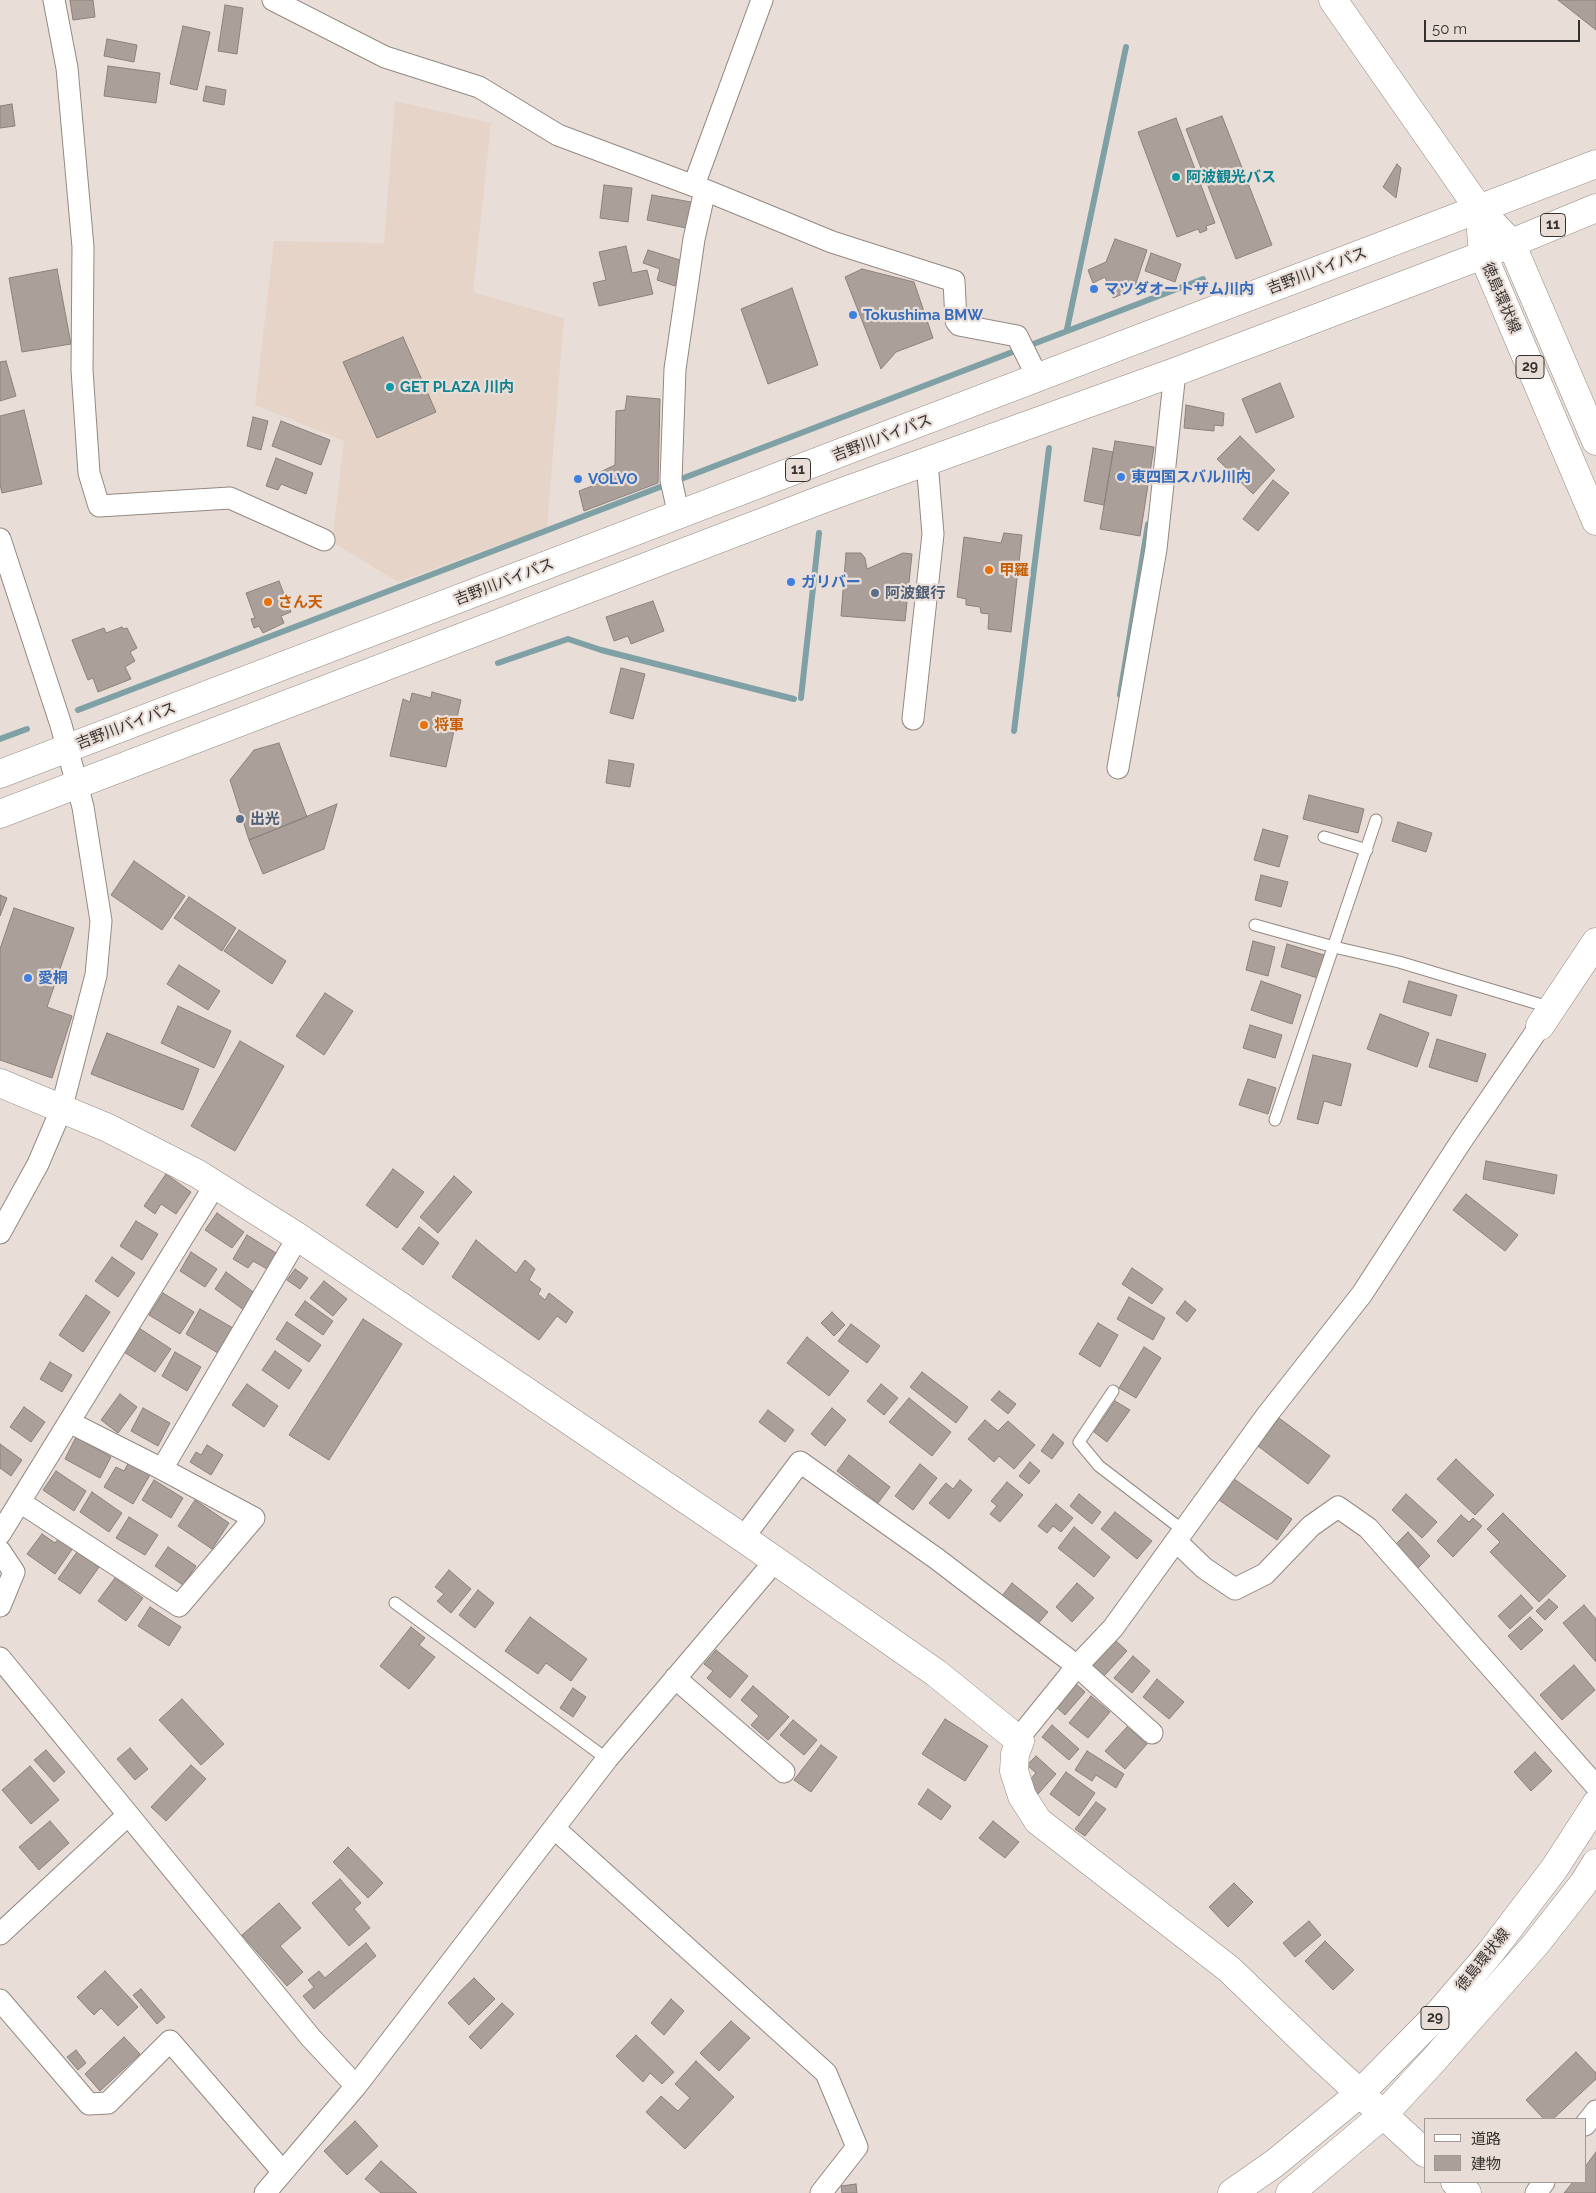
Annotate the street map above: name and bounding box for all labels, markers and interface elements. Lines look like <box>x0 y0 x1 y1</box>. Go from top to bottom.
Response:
scale bar <box>1426 10 1582 42</box>
text: 50 m <box>1432 20 1467 38</box>
place label: 阿波観光バス <box>1186 168 1276 186</box>
marker: 阿波観光バス <box>1170 171 1182 183</box>
road number: 11 <box>1540 214 1566 236</box>
street label: 吉野川バイパス <box>1265 244 1369 298</box>
street label: 徳島環状線 <box>1478 260 1524 336</box>
place label: マツダオートザム川内 <box>1104 280 1254 298</box>
marker: マツダオートザム川内 <box>1088 283 1100 295</box>
place label: Tokushima BMW <box>863 306 983 324</box>
marker: Tokushima BMW <box>847 309 859 321</box>
road number: 29 <box>1516 356 1544 378</box>
place label: GET PLAZA 川内 <box>400 378 514 396</box>
marker: GET PLAZA 川内 <box>384 381 396 393</box>
street label: 吉野川バイパス <box>830 411 934 465</box>
road number: 11 <box>786 458 810 482</box>
place label: 東四国スバル川内 <box>1131 468 1251 486</box>
place label: VOLVO <box>588 470 638 488</box>
marker: 東四国スバル川内 <box>1115 471 1127 483</box>
marker: VOLVO <box>572 473 584 485</box>
street label: 吉野川バイパス <box>452 555 556 609</box>
place label: 甲羅 <box>999 561 1029 579</box>
marker: 甲羅 <box>983 564 995 576</box>
place label: ガリバー <box>801 573 861 591</box>
marker: ガリバー <box>785 576 797 588</box>
place label: 阿波銀行 <box>885 584 945 602</box>
marker: 阿波銀行 <box>869 587 881 599</box>
place label: さん天 <box>278 593 323 611</box>
marker: さん天 <box>262 596 274 608</box>
street label: 吉野川バイパス <box>74 699 178 753</box>
place label: 将軍 <box>434 716 464 734</box>
marker: 将軍 <box>418 719 430 731</box>
place label: 出光 <box>250 810 280 828</box>
marker: 出光 <box>234 813 246 825</box>
place label: 愛桐 <box>38 969 68 987</box>
marker: 愛桐 <box>22 972 34 984</box>
street label: 徳島環状線 <box>1452 1925 1514 1995</box>
road number: 29 <box>1421 2006 1449 2030</box>
legend <box>1424 2118 1586 2183</box>
text: 道路 <box>1471 2130 1501 2148</box>
text: 建物 <box>1471 2155 1501 2173</box>

